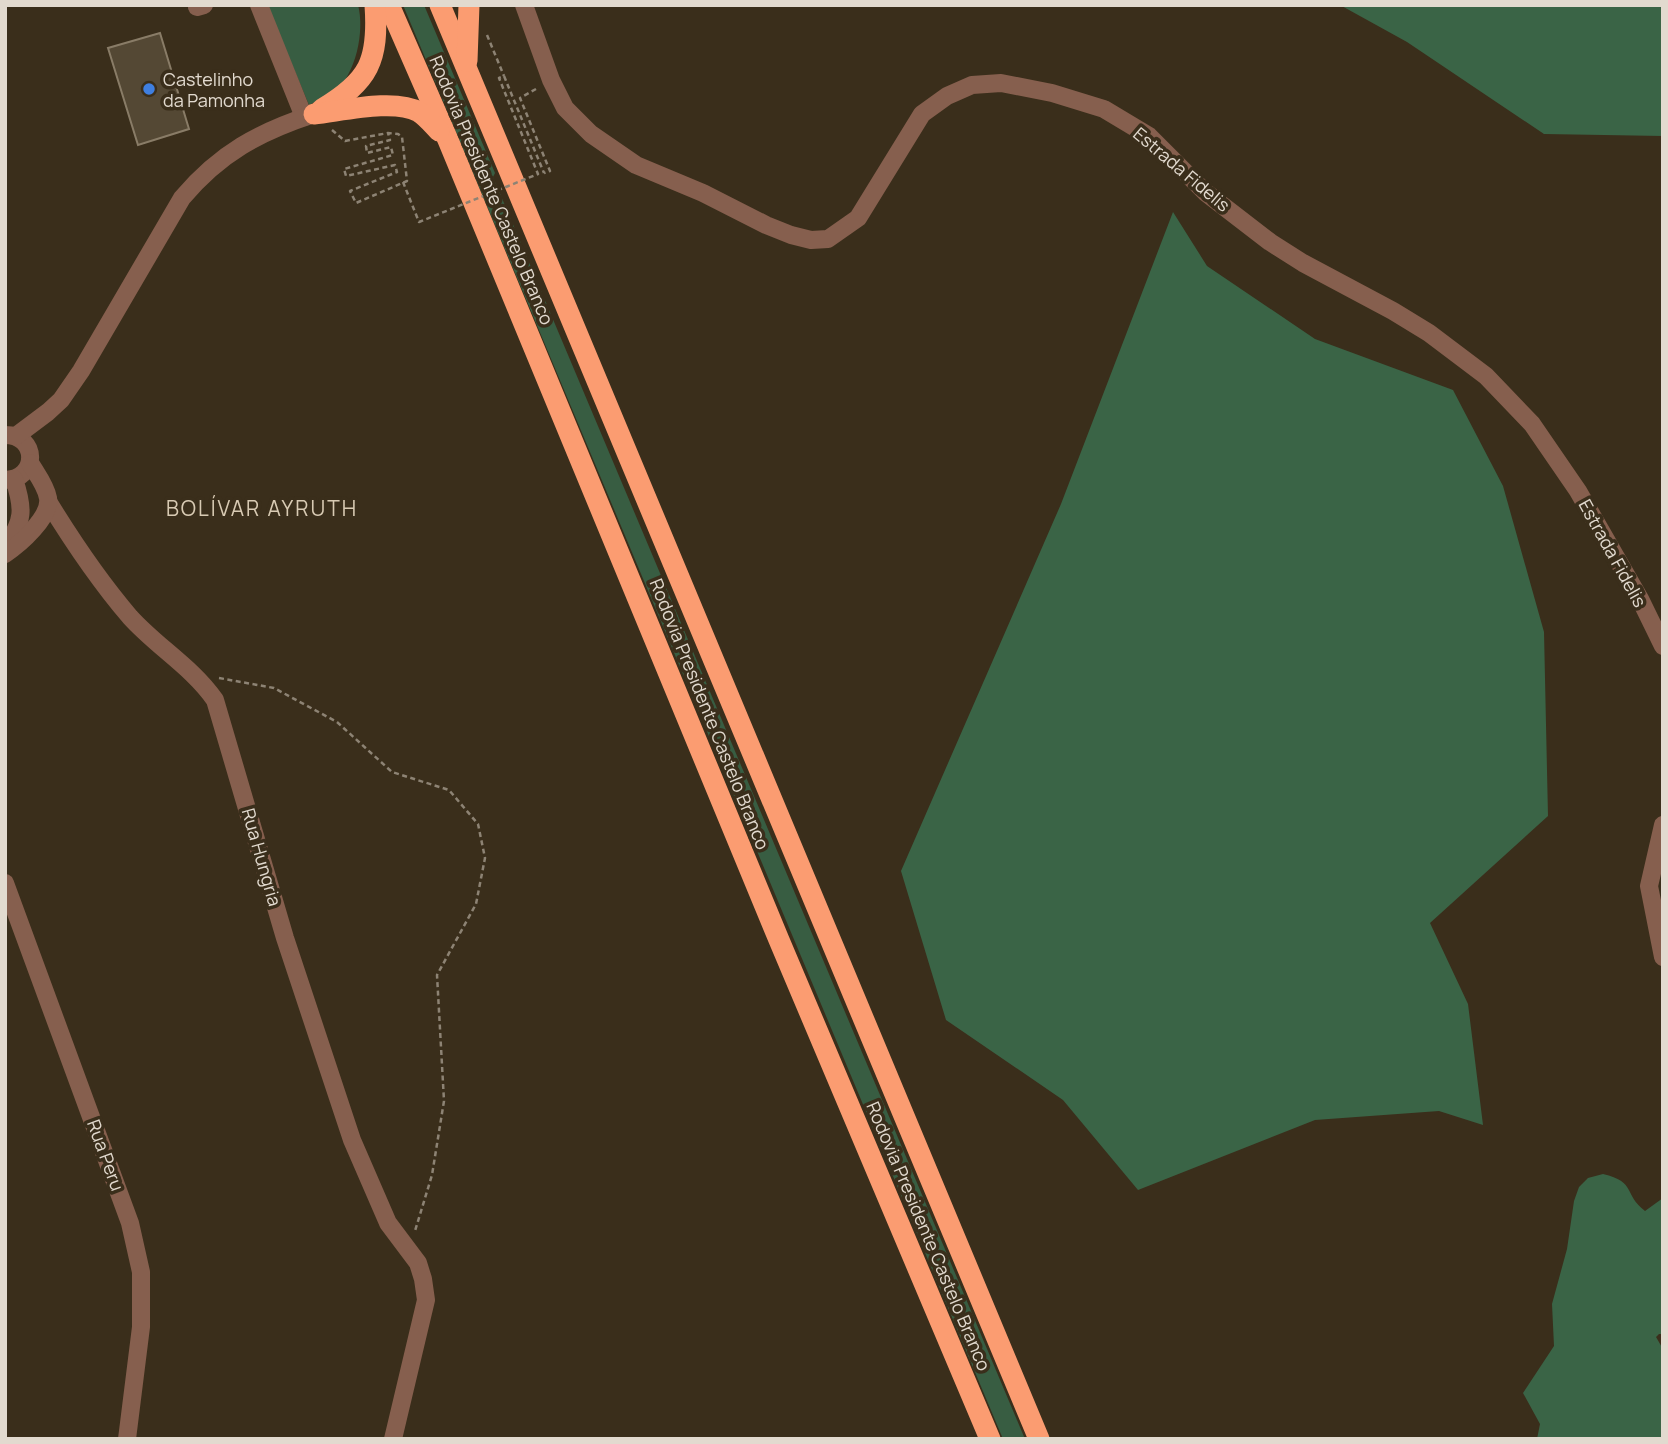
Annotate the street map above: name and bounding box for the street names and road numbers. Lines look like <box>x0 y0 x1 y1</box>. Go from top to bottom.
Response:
street label: Rodovia Presidente Castelo Branco <box>424 52 560 328</box>
street label: Estrada Fidelis <box>1128 121 1236 217</box>
street label: Estrada Fidelis <box>1574 495 1652 611</box>
street label: Rodovia Presidente Castelo Branco <box>645 575 775 853</box>
street label: Rua Hungria <box>237 805 287 909</box>
street label: Rodovia Presidente Castelo Branco <box>861 1098 997 1374</box>
street label: Rua Peru <box>82 1116 130 1194</box>

